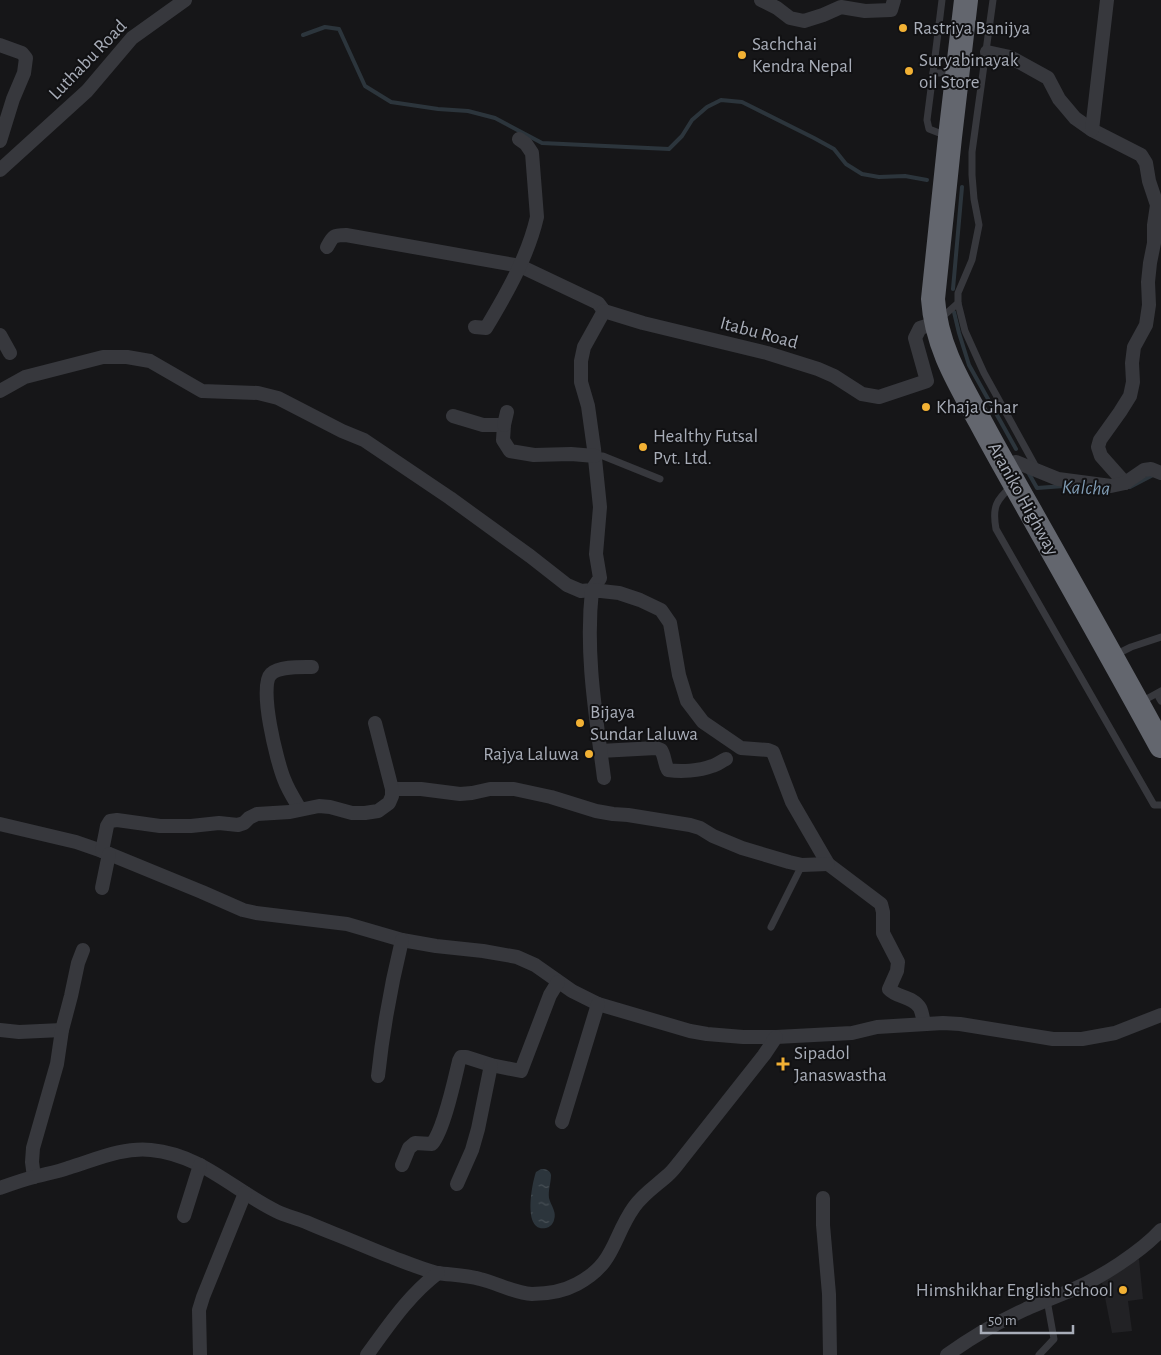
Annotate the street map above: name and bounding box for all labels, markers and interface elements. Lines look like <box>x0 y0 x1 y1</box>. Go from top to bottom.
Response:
street label: Luthabu Road <box>45 16 131 104</box>
place label: Rastriya Banijya <box>913 19 1031 38</box>
marker: Rastriya Banijya <box>897 22 909 34</box>
place label: Sachchai Kendra Nepal <box>752 35 853 76</box>
marker: Sachchai Kendra Nepal <box>736 49 748 61</box>
place label: Suryabinayak oil Store <box>919 51 1019 92</box>
marker: Suryabinayak oil Store <box>903 65 915 77</box>
street label: Itabu Road <box>718 313 800 353</box>
place label: Khaja Ghar <box>936 398 1018 417</box>
marker: Khaja Ghar <box>920 401 932 413</box>
place label: Healthy Futsal Pvt. Ltd. <box>653 427 758 468</box>
street label: Araniko Highway <box>984 439 1062 559</box>
marker: Healthy Futsal Pvt. Ltd. <box>637 441 649 453</box>
water label: Kalcha <box>1061 477 1111 499</box>
place label: Bijaya Sundar Laluwa <box>590 703 698 744</box>
marker: Bijaya Sundar Laluwa <box>574 717 586 729</box>
place label: Rajya Laluwa <box>483 745 579 764</box>
marker: Rajya Laluwa <box>583 748 595 760</box>
place label: Sipadol Janaswastha <box>794 1044 887 1085</box>
marker: Sipadol Janaswastha <box>776 1057 790 1071</box>
place label: Himshikhar English School <box>916 1281 1113 1300</box>
marker: Himshikhar English School <box>1117 1284 1129 1296</box>
scale bar <box>981 1302 1074 1334</box>
text: 50 m <box>988 1313 1017 1328</box>

